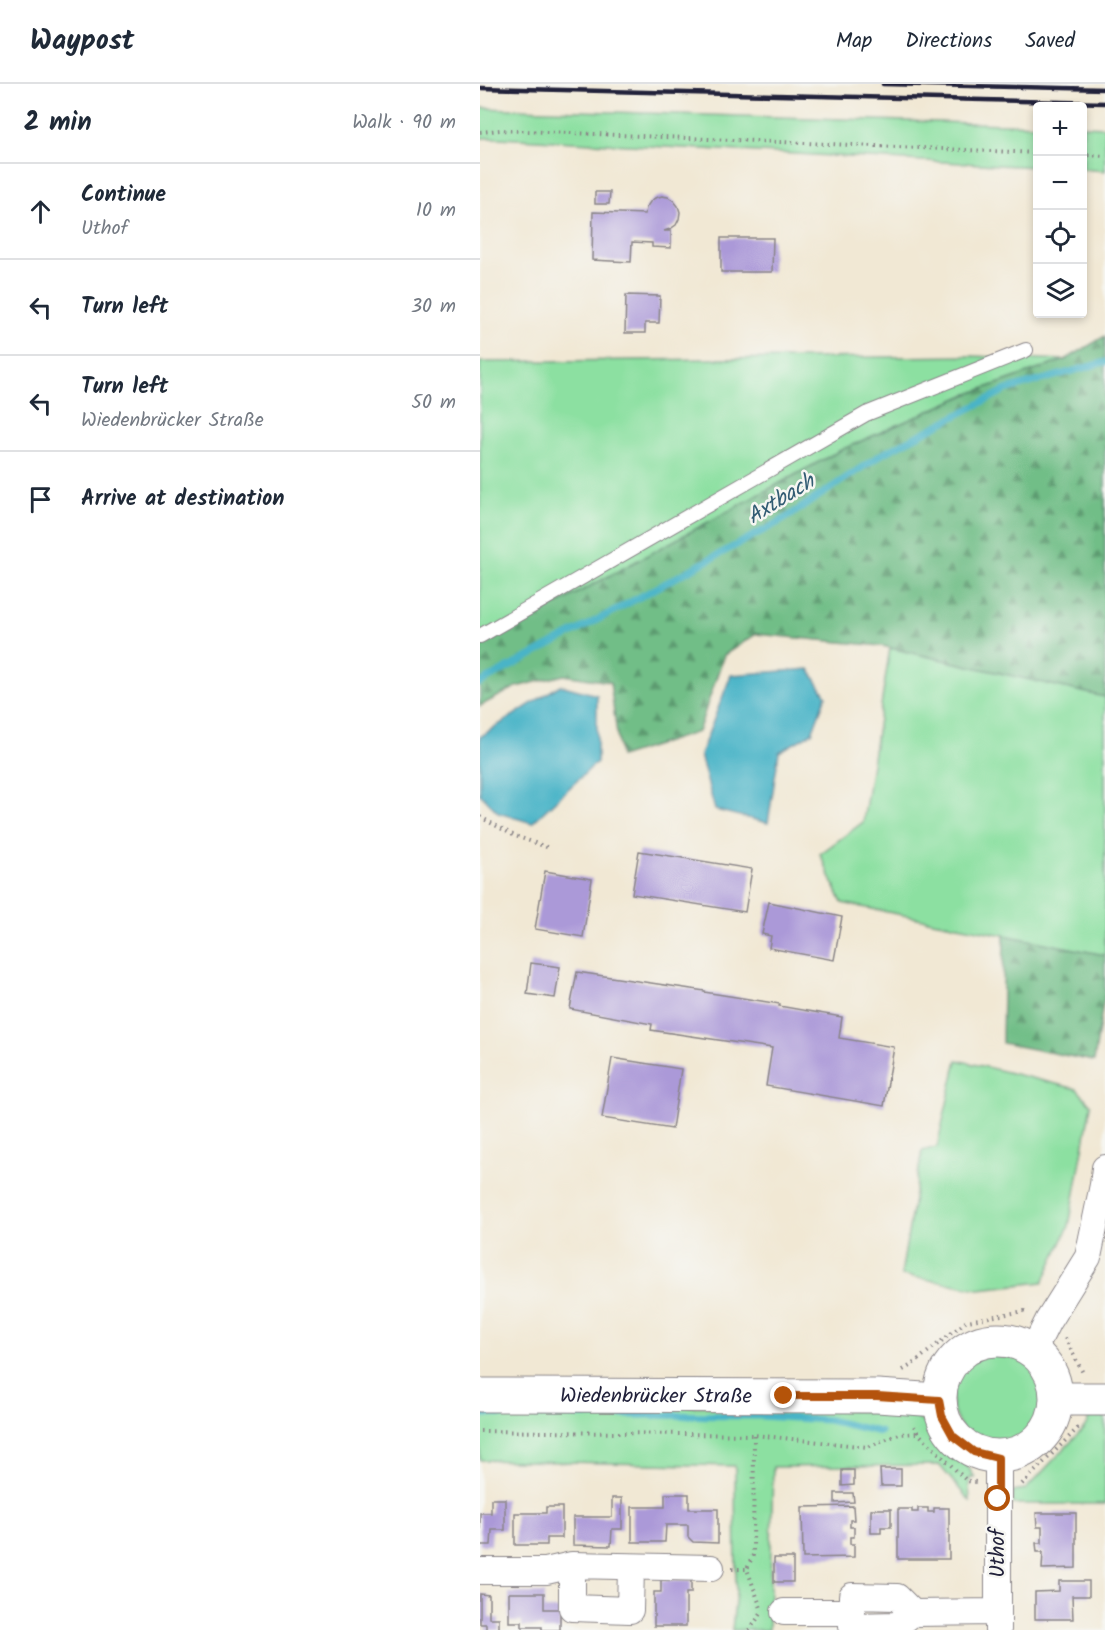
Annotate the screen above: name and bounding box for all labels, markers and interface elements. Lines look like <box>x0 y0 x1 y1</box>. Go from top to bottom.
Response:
text: Waypost <box>30 19 134 64</box>
text: Map <box>836 25 872 58</box>
text: Directions <box>905 25 992 58</box>
text: Saved <box>1025 25 1075 58</box>
text: 2 min <box>24 102 92 144</box>
map controls <box>1033 102 1087 318</box>
button: + <box>1033 102 1087 156</box>
text: Walk · 90 m <box>352 107 456 139</box>
button: − <box>1033 156 1087 210</box>
text: Continue <box>81 178 166 213</box>
icon: ahead <box>24 195 57 228</box>
text: 10 m <box>416 195 456 227</box>
button: locate <box>1033 210 1087 264</box>
text: Uthof <box>81 213 128 245</box>
button: layers <box>1033 264 1087 318</box>
text: Turn left <box>81 290 168 325</box>
icon: left <box>24 291 57 324</box>
text: 30 m <box>411 291 456 323</box>
text: Turn left <box>81 370 168 405</box>
icon: left <box>24 387 57 420</box>
text: 50 m <box>411 387 456 419</box>
text: Wiedenbrücker Straße <box>81 405 264 437</box>
water label: Axtbach <box>740 464 824 535</box>
text: Arrive at destination <box>81 482 284 517</box>
icon: arrive <box>24 483 57 516</box>
street label: Wiedenbrücker Straße <box>560 1380 753 1414</box>
route end <box>770 1382 796 1408</box>
route start <box>984 1485 1010 1511</box>
street label: Uthof <box>982 1526 1015 1578</box>

